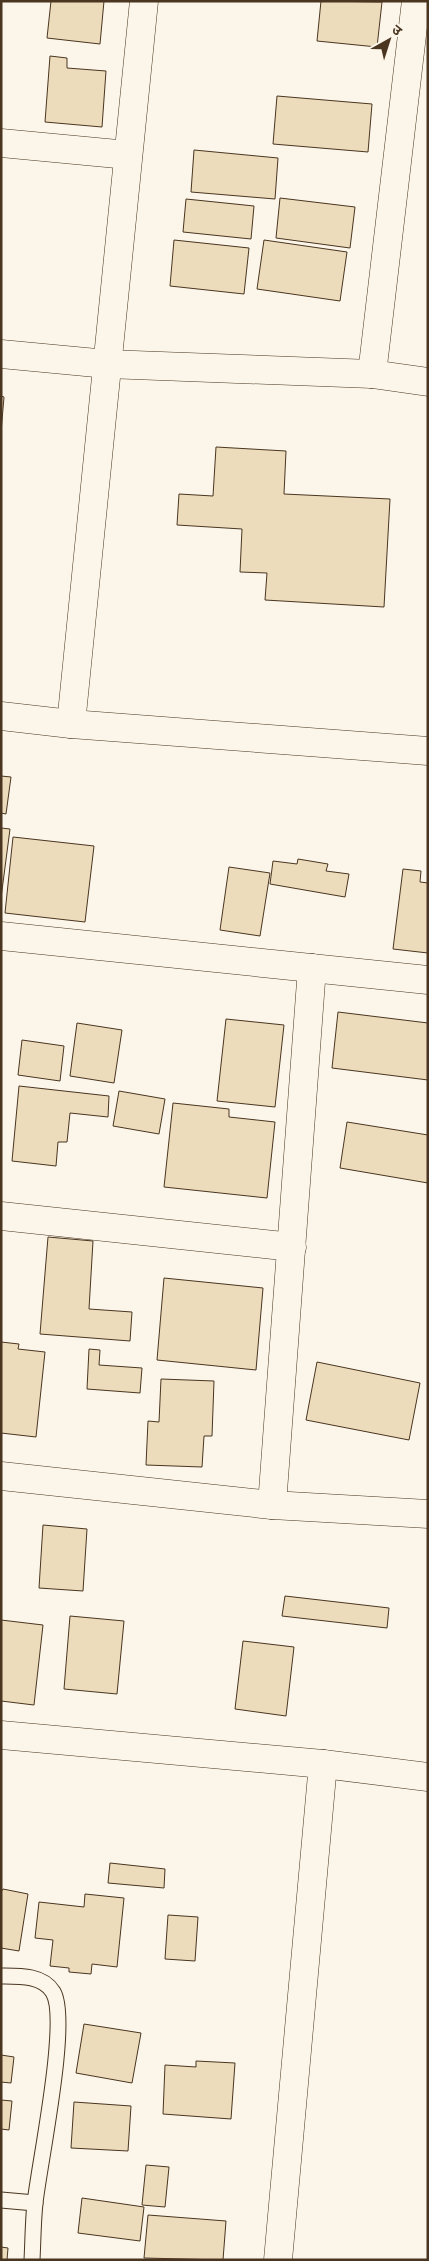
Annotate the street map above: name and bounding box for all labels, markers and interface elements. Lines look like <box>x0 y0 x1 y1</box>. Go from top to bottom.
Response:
north arrow <box>364 15 414 65</box>
text: उ <box>388 20 407 40</box>

